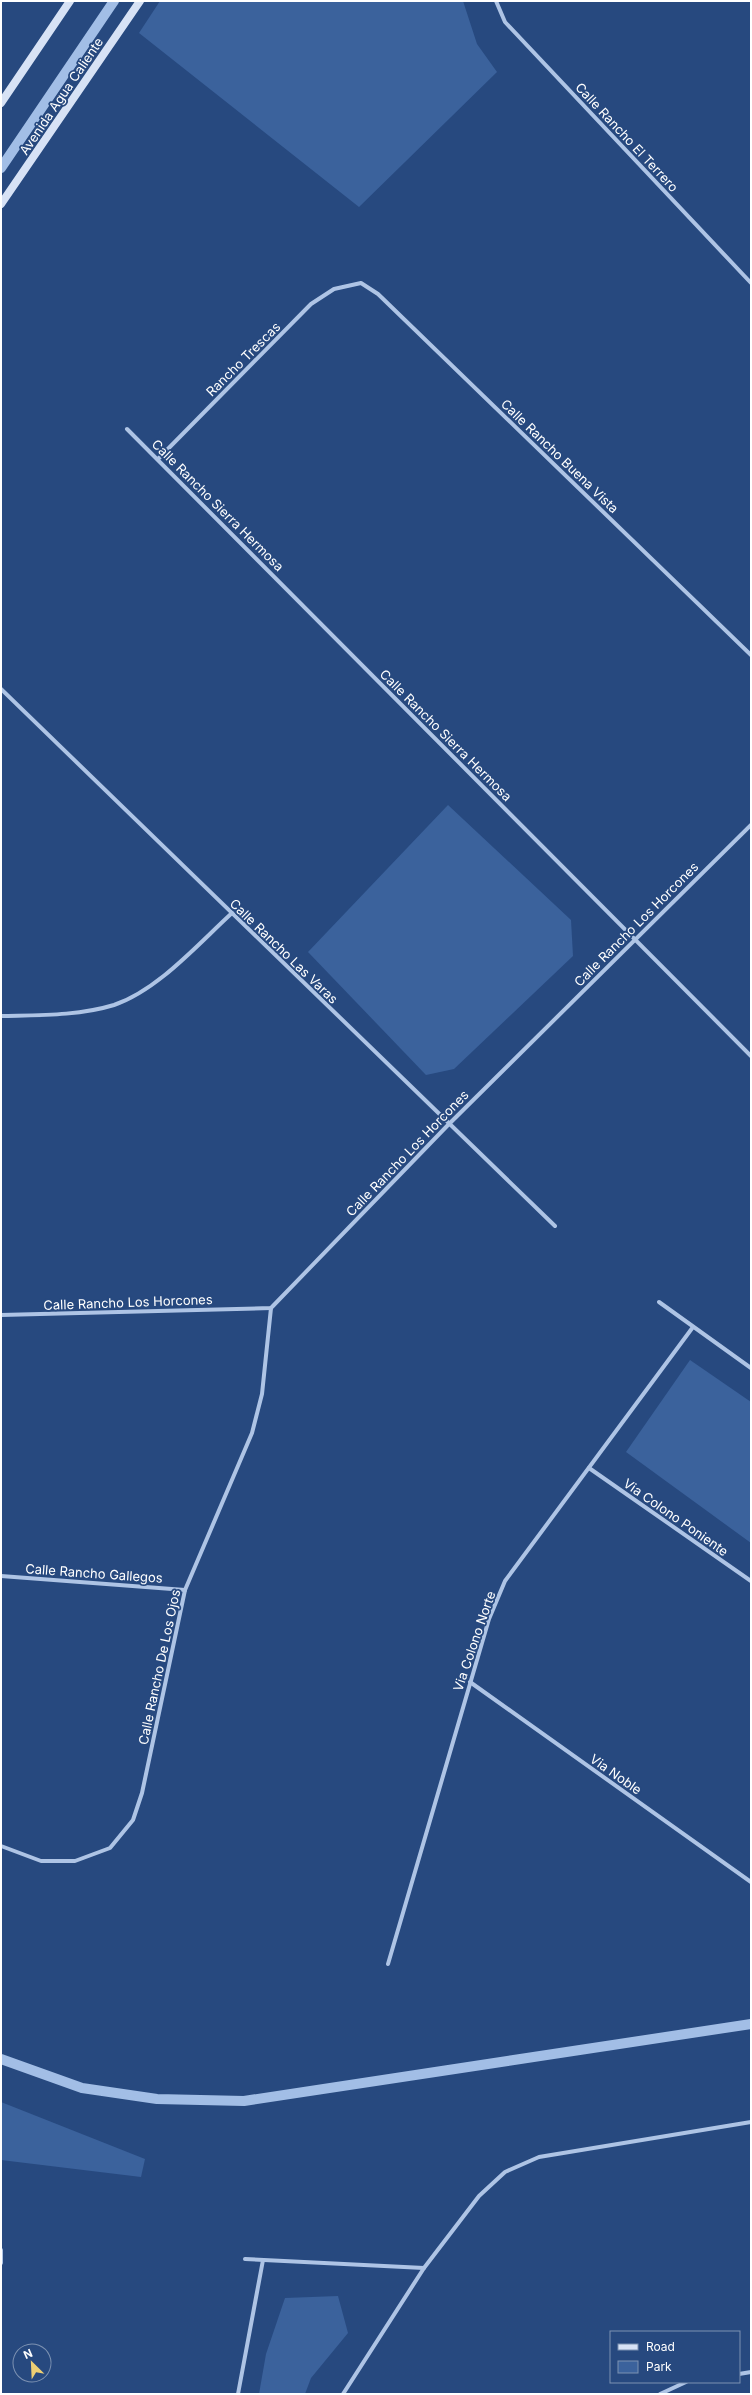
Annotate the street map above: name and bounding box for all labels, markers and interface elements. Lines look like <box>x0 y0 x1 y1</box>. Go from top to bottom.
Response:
street label: Avenida Agua Caliente <box>16 34 106 158</box>
street label: Calle Rancho El Terrero <box>572 79 682 195</box>
street label: Rancho Trescas <box>203 318 284 399</box>
street label: Calle Rancho Buena Vista <box>498 396 622 516</box>
street label: Calle Rancho Sierra Hermosa <box>149 436 287 574</box>
street label: Calle Rancho Sierra Hermosa <box>377 666 515 804</box>
street label: Calle Rancho Los Horcones <box>570 858 702 990</box>
street label: Calle Rancho Las Varas <box>227 895 341 1007</box>
street label: Calle Rancho Los Horcones <box>342 1086 472 1219</box>
street label: Calle Rancho Los Horcones <box>43 1291 213 1313</box>
street label: Via Colono Poniente <box>621 1475 731 1559</box>
street label: Calle Rancho Gallegos <box>25 1560 163 1586</box>
street label: Calle Rancho De Los Ojos <box>135 1588 183 1746</box>
street label: Via Colono Norte <box>449 1589 499 1693</box>
street label: Via Noble <box>587 1750 645 1798</box>
legend <box>610 2331 740 2383</box>
text: Road <box>646 2339 675 2354</box>
north arrow <box>12 2343 52 2383</box>
text: N <box>21 2346 35 2362</box>
text: Park <box>646 2359 672 2374</box>

